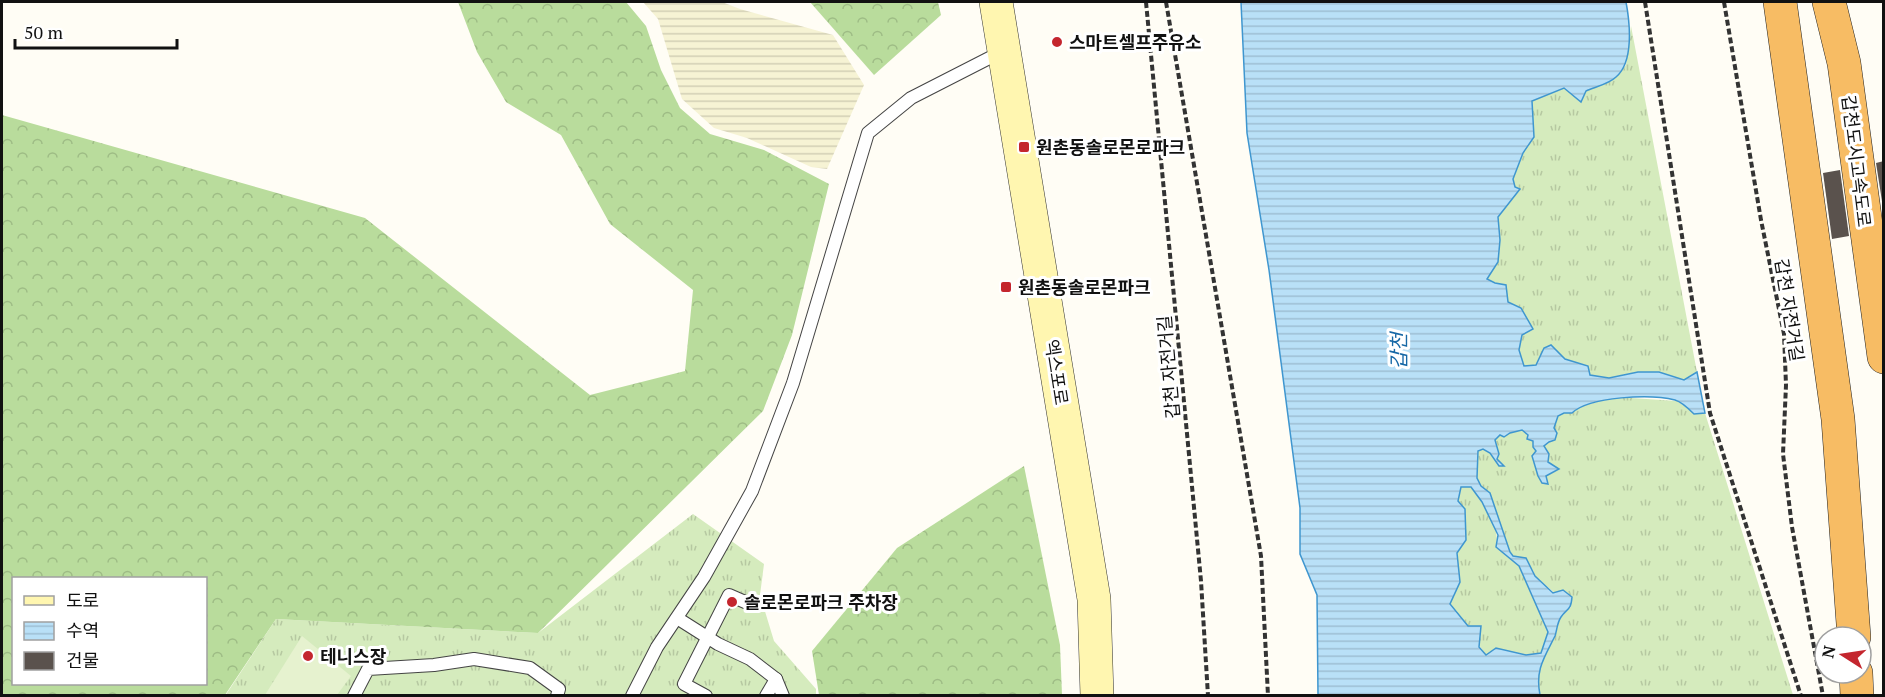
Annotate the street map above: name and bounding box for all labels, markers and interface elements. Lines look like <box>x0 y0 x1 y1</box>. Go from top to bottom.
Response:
scale bar <box>15 12 177 50</box>
text: 50 m <box>24 20 64 44</box>
place label: 스마트셀프주유소 <box>1069 30 1201 54</box>
marker: 스마트셀프주유소 <box>1050 35 1064 49</box>
street label: 갑천도시고속도로 <box>1837 94 1877 228</box>
place label: 원촌동솔로몬로파크 <box>1036 135 1185 159</box>
marker: 원촌동솔로몬로파크 <box>1017 140 1031 154</box>
street label: 갑천 자전거길 <box>1770 257 1810 363</box>
place label: 원촌동솔로몬파크 <box>1018 275 1150 299</box>
marker: 원촌동솔로몬파크 <box>999 280 1013 294</box>
street label: 갑천 자전거길 <box>1152 314 1184 420</box>
water label: 갑천 <box>1385 330 1412 369</box>
street label: 엑스포로 <box>1040 337 1074 407</box>
legend <box>12 577 207 685</box>
text: 도로 <box>66 588 99 612</box>
place label: 솔로몬로파크 주차장 <box>744 590 898 614</box>
marker: 솔로몬로파크 주차장 <box>725 595 739 609</box>
text: 수역 <box>66 618 99 642</box>
north arrow <box>1813 625 1873 685</box>
place label: 테니스장 <box>320 644 387 668</box>
text: N <box>1816 644 1840 660</box>
text: 건물 <box>66 648 99 672</box>
marker: 테니스장 <box>301 649 315 663</box>

